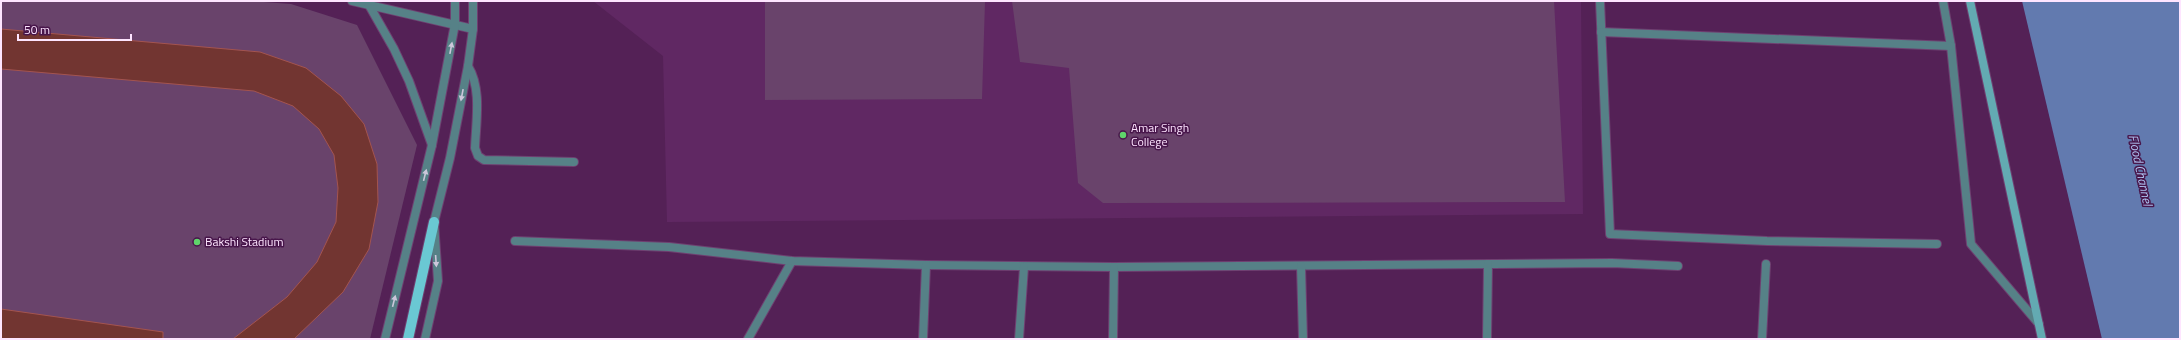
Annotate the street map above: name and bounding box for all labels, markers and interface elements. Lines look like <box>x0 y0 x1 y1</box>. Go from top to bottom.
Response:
scale bar <box>18 16 131 42</box>
text: 50 m <box>24 20 50 39</box>
one-way arrow <box>448 41 454 54</box>
one-way arrow <box>459 89 465 101</box>
place label: Amar Singh College <box>1131 118 1189 151</box>
marker: Amar Singh College <box>1118 130 1128 140</box>
water label: Flood Channel <box>2124 132 2159 210</box>
one-way arrow <box>423 169 429 181</box>
place label: Bakshi Stadium <box>205 232 283 251</box>
marker: Bakshi Stadium <box>192 237 202 247</box>
one-way arrow <box>433 255 440 267</box>
one-way arrow <box>391 295 397 307</box>

